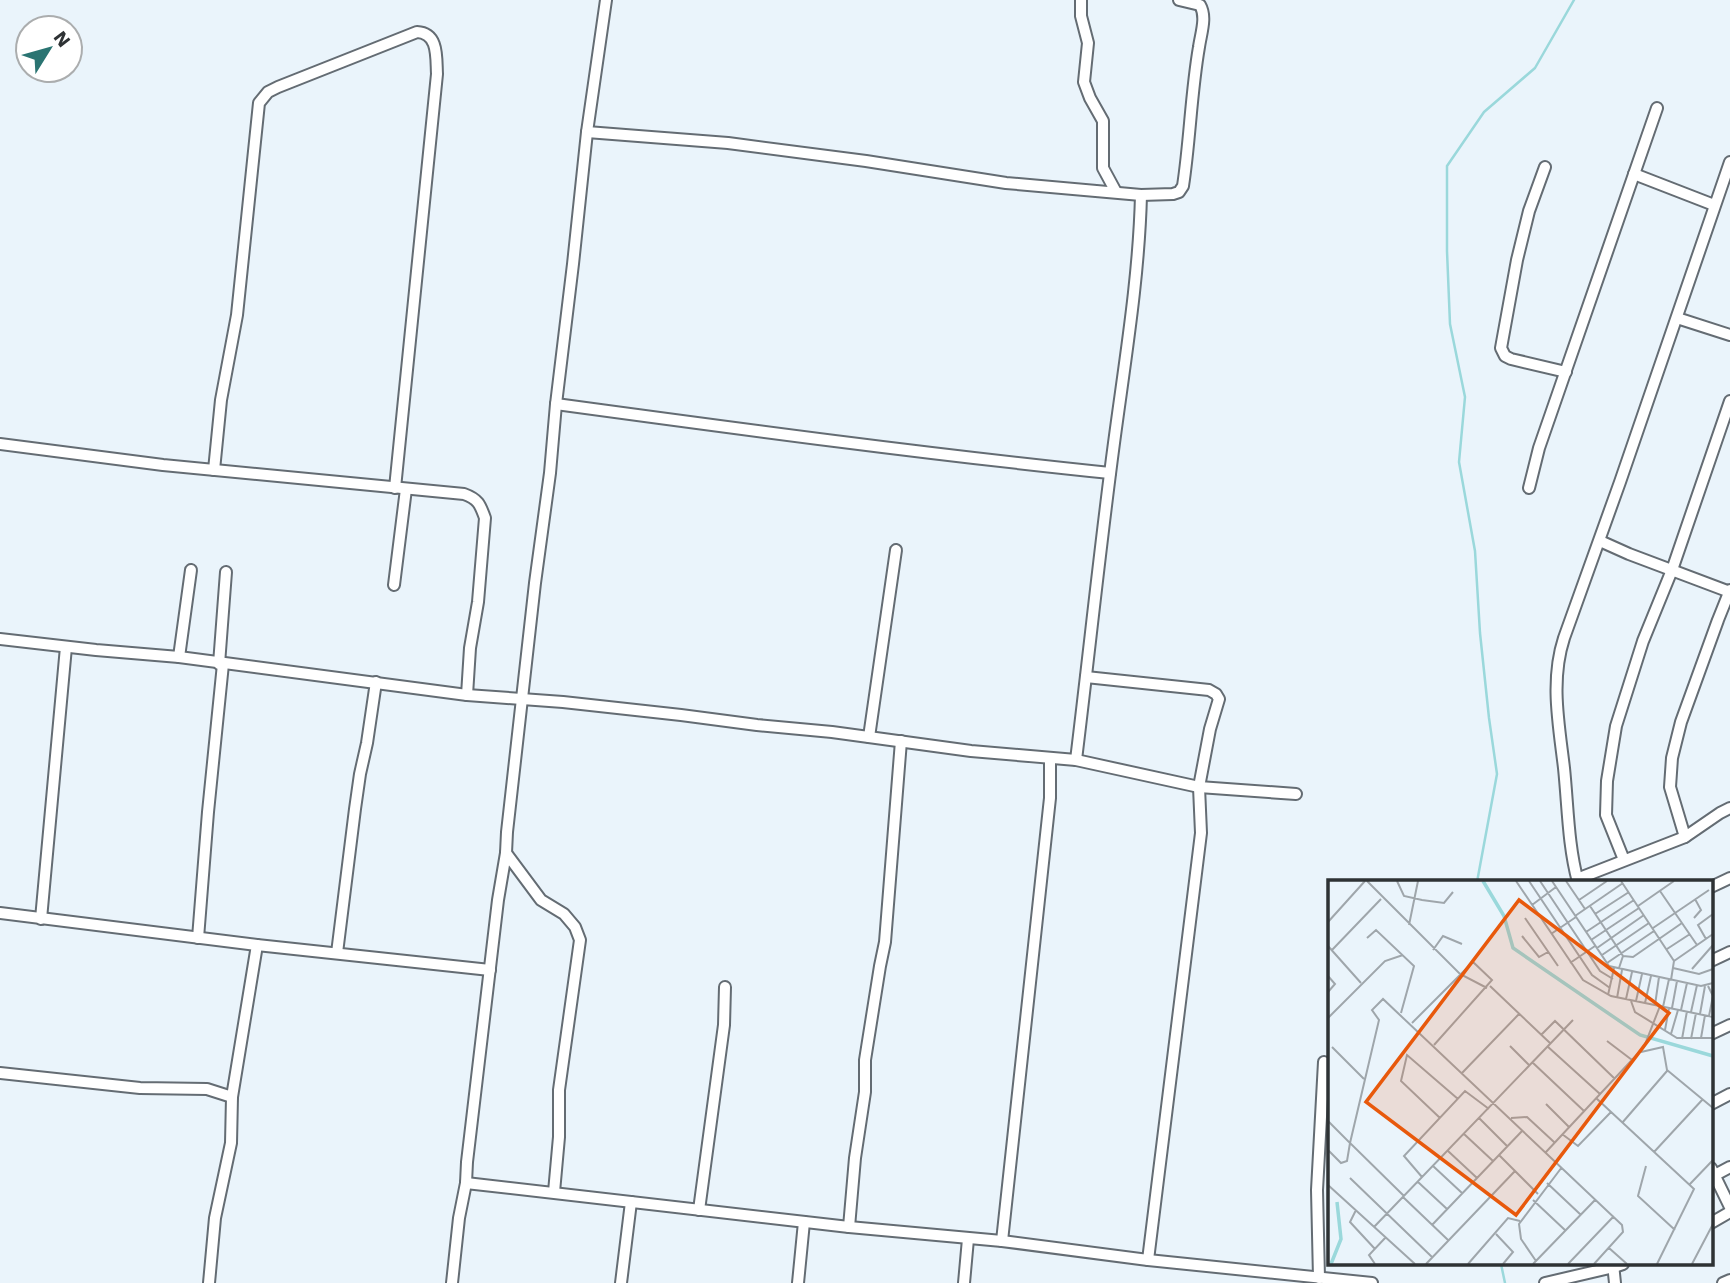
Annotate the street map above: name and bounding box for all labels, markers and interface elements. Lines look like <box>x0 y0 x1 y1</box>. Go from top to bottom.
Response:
north arrow <box>14 14 84 84</box>
text: N <box>49 27 76 52</box>
inset map <box>1328 880 1712 1266</box>

